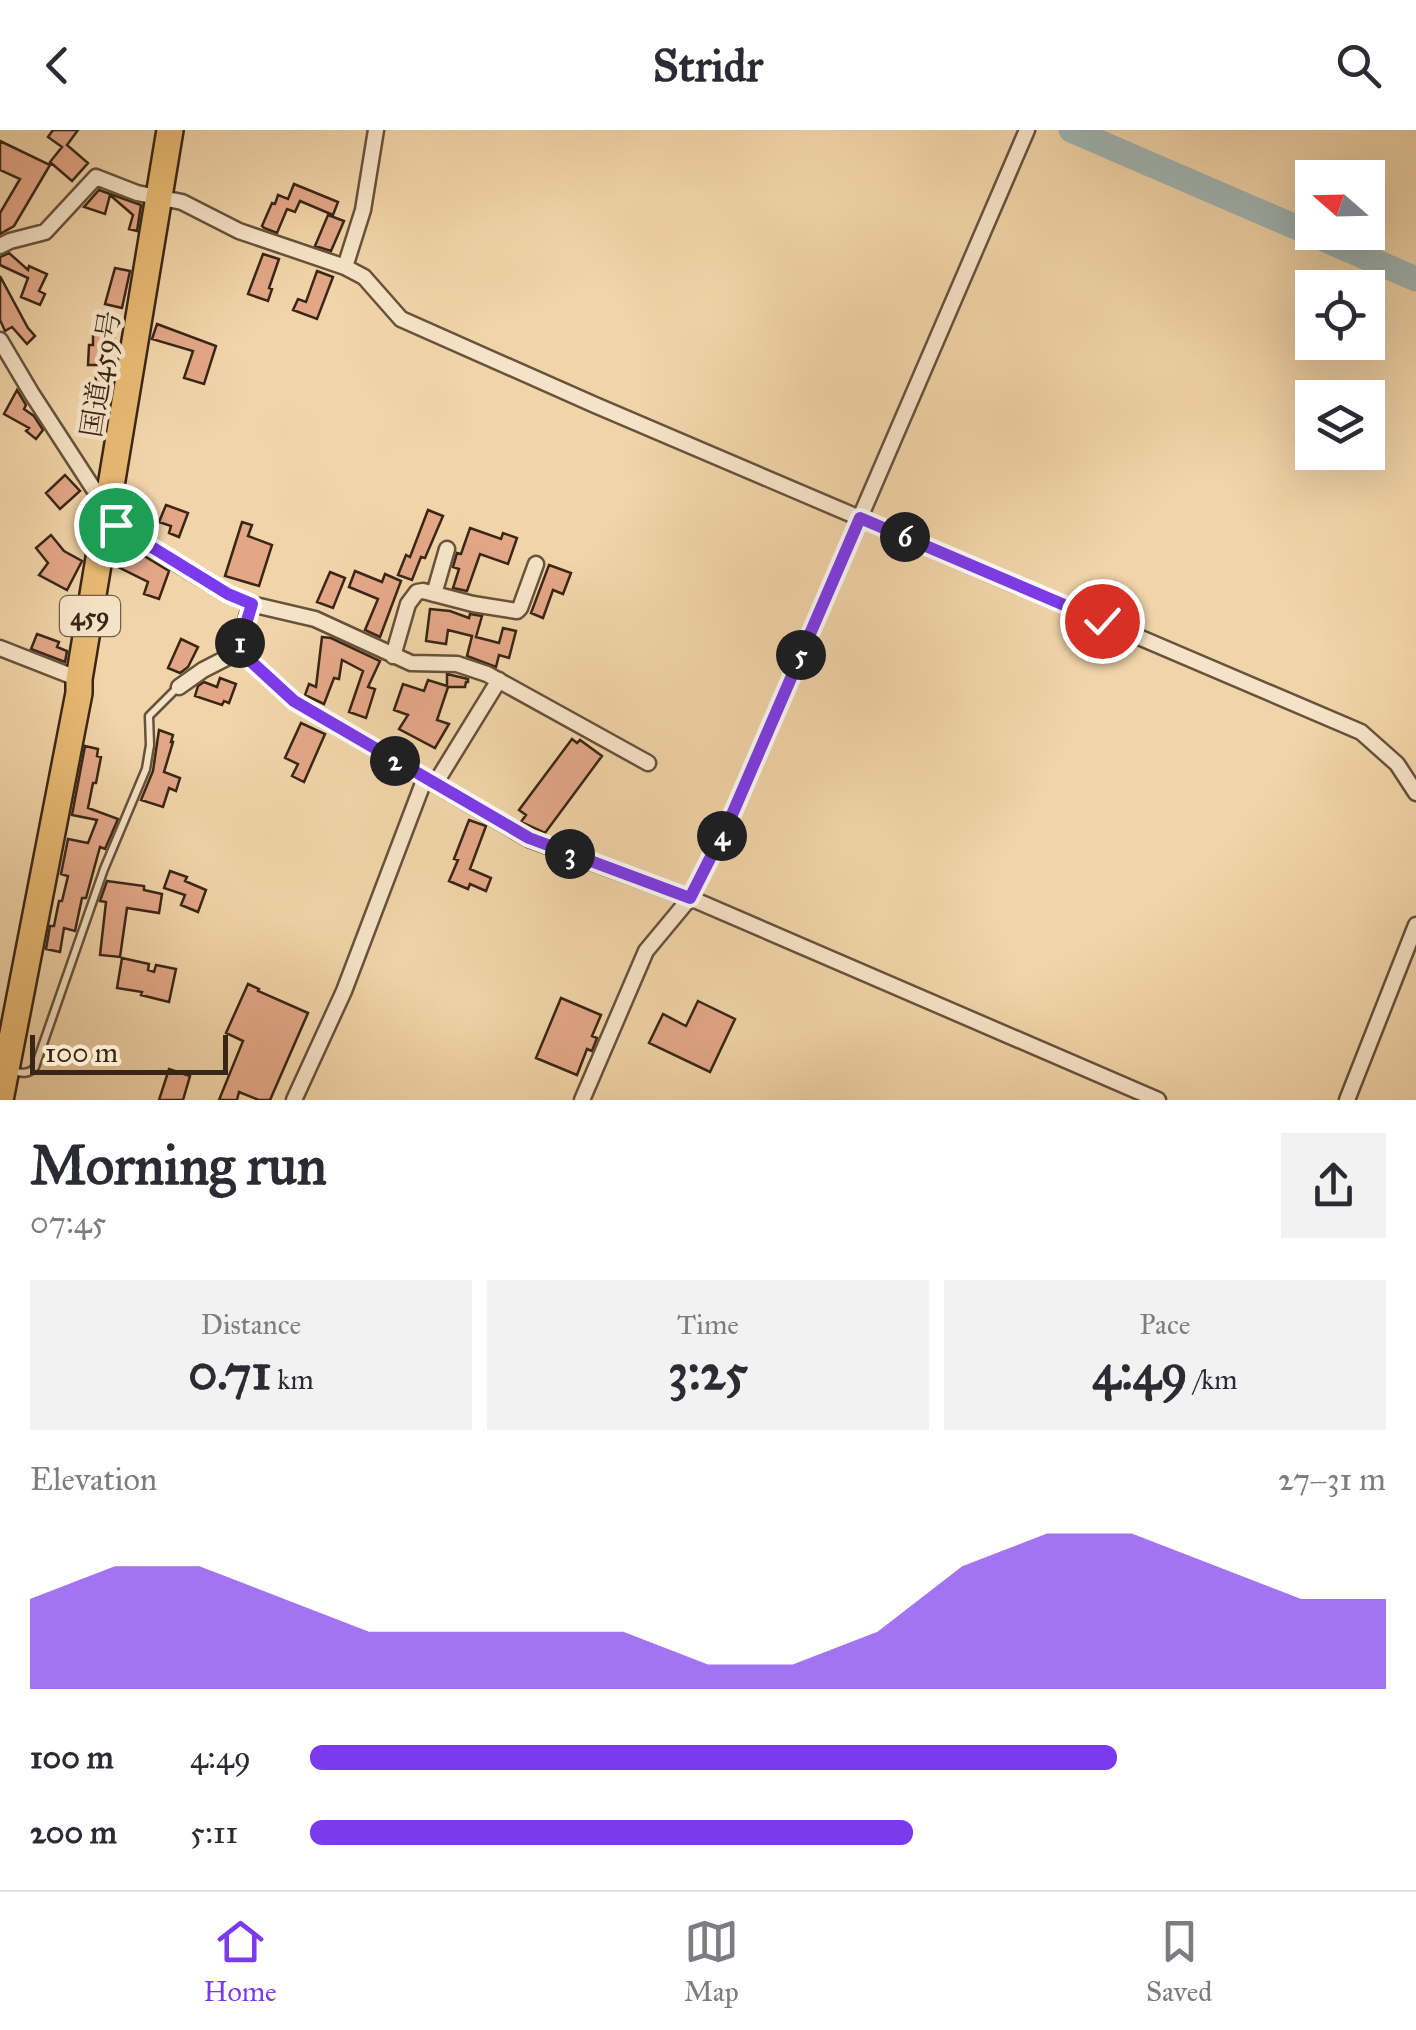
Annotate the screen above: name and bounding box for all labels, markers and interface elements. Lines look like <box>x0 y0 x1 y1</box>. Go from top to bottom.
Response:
icon: back <box>30 38 85 93</box>
text: Stridr <box>653 38 763 93</box>
icon: search <box>1331 38 1386 93</box>
north arrow <box>1295 160 1385 250</box>
map controls <box>1295 160 1385 470</box>
button: locate <box>1295 270 1385 360</box>
street label: 国道459号 <box>73 308 128 440</box>
button: layers <box>1295 380 1385 470</box>
pin <box>74 483 159 568</box>
icon: arrive <box>89 498 144 553</box>
pin: 6 <box>880 512 930 562</box>
text: 6 <box>898 519 912 554</box>
pin <box>1060 579 1145 664</box>
icon: check <box>1075 594 1130 649</box>
road number: 459 <box>60 596 120 636</box>
pin: 1 <box>215 618 265 668</box>
text: 1 <box>234 625 246 660</box>
pin: 5 <box>776 630 826 680</box>
text: 5 <box>794 637 808 672</box>
pin: 2 <box>370 736 420 786</box>
text: 2 <box>388 743 402 778</box>
pin: 4 <box>697 811 747 861</box>
text: 4 <box>714 818 730 853</box>
pin: 3 <box>545 829 595 879</box>
text: 3 <box>564 836 576 871</box>
scale bar <box>30 1030 228 1074</box>
text: 100 m <box>45 1035 118 1070</box>
text: Morning run <box>30 1132 327 1199</box>
button: share <box>1281 1133 1386 1238</box>
text: 07:45 <box>30 1203 106 1242</box>
text: Distance <box>201 1307 301 1342</box>
text: Time <box>677 1307 739 1342</box>
text: Pace <box>1140 1307 1190 1342</box>
text: 0.71 <box>188 1342 271 1403</box>
text: 3:25 <box>668 1342 748 1403</box>
text: 4:49 <box>1092 1342 1188 1403</box>
text: km <box>271 1362 314 1397</box>
text: /km <box>1188 1362 1238 1397</box>
text: Elevation <box>30 1460 157 1499</box>
text: 27–31 m <box>1278 1460 1386 1499</box>
text: 100 m <box>30 1738 114 1777</box>
text: 4:49 <box>190 1738 251 1777</box>
text: 200 m <box>30 1813 117 1852</box>
text: 5:11 <box>190 1813 238 1852</box>
tab: Home <box>204 1914 277 2009</box>
tab: Map <box>684 1914 739 2009</box>
tab: Saved <box>1146 1914 1212 2009</box>

